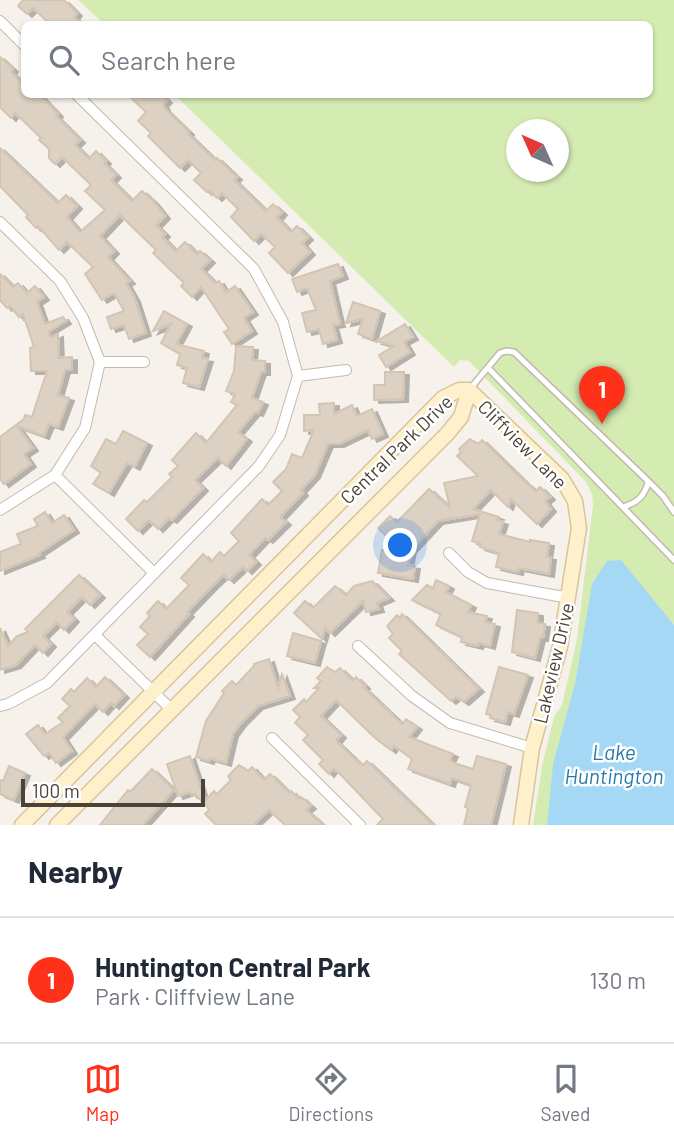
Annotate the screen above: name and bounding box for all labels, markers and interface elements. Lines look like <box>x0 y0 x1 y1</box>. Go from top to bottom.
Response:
search box <box>21 21 653 98</box>
icon: search <box>45 41 83 79</box>
text: Search here <box>101 44 236 75</box>
north arrow <box>506 119 569 182</box>
pin: 1 <box>579 366 625 424</box>
street label: Central Park Drive <box>335 390 457 508</box>
street label: Cliffview Lane <box>474 395 572 493</box>
your location <box>383 528 417 562</box>
street label: Lakeview Drive <box>528 600 578 726</box>
water label: Lake Huntington <box>565 739 663 788</box>
scale bar <box>21 776 205 808</box>
text: 100 m <box>32 779 80 802</box>
text: Nearby <box>28 853 123 889</box>
text: Huntington Central Park <box>95 951 371 982</box>
text: 1 <box>47 966 55 994</box>
text: 130 m <box>589 966 646 994</box>
text: Park · Cliffview Lane <box>95 982 295 1010</box>
tab: Map <box>84 1060 122 1125</box>
tab: Directions <box>289 1060 374 1125</box>
tab: Saved <box>541 1060 590 1125</box>

